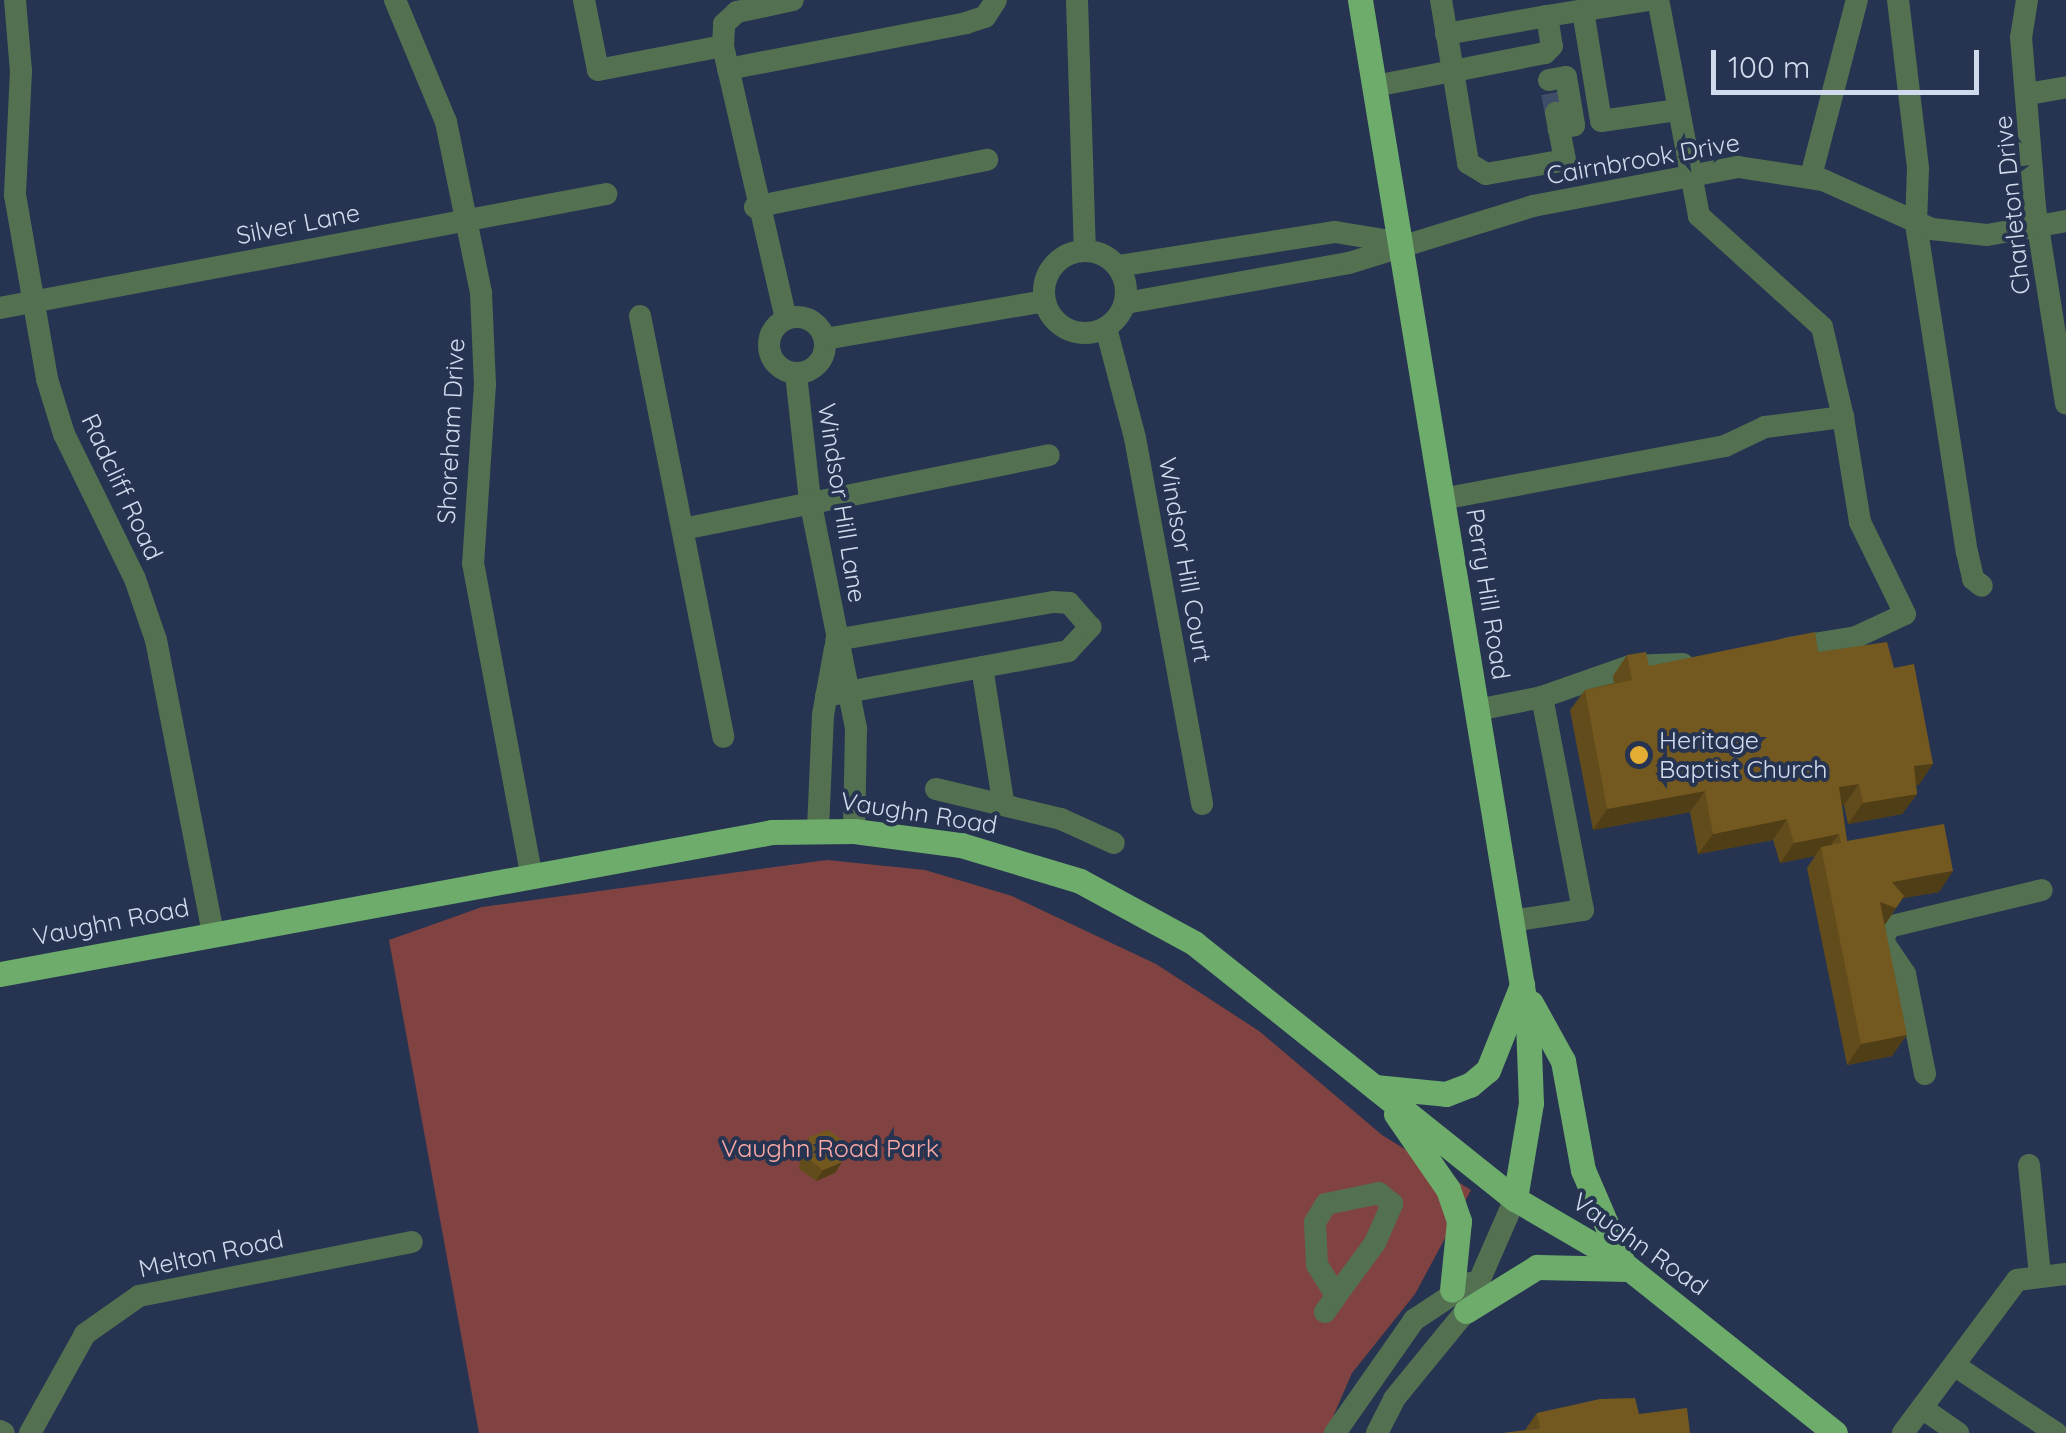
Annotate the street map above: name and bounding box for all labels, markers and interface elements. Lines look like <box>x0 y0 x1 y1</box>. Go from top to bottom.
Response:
scale bar <box>1716 30 1984 92</box>
text: 100 m <box>1728 48 1810 86</box>
street label: Charleton Drive <box>1988 114 2036 296</box>
street label: Cairnbrook Drive <box>1544 127 1742 191</box>
street label: Silver Lane <box>234 197 362 251</box>
street label: Shoreham Drive <box>431 337 471 525</box>
street label: Windsor Hill Lane <box>811 401 873 605</box>
street label: Radcliff Road <box>75 409 169 565</box>
street label: Windsor Hill Court <box>1152 455 1218 665</box>
street label: Perry Hill Road <box>1460 506 1516 682</box>
place label: Heritage Baptist Church <box>1659 726 1827 785</box>
marker: Heritage Baptist Church <box>1628 744 1650 766</box>
street label: Vaughn Road <box>838 786 1000 840</box>
street label: Vaughn Road <box>30 892 192 952</box>
park label: Vaughn Road Park <box>721 1133 939 1163</box>
street label: Vaughn Road <box>1567 1186 1713 1302</box>
street label: Melton Road <box>136 1224 286 1284</box>

